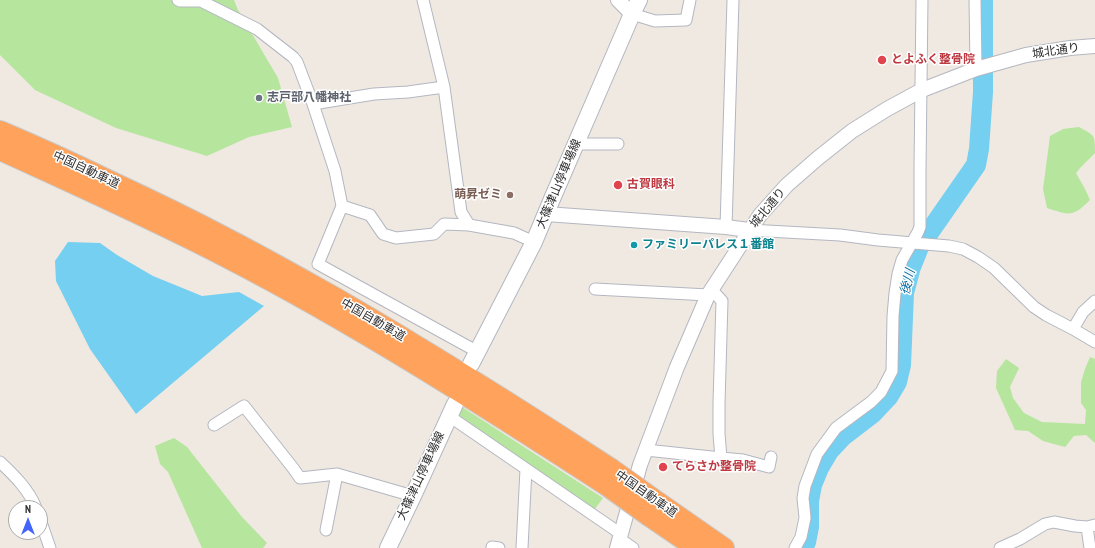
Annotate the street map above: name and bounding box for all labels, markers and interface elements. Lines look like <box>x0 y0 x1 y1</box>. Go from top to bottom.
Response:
street label: 城北通り <box>1031 41 1081 61</box>
place label: とよふく整骨院 <box>891 53 975 67</box>
marker: とよふく整骨院 <box>876 54 888 66</box>
place label: 志戸部八幡神社 <box>267 91 351 105</box>
marker: 志戸部八幡神社 <box>254 93 264 103</box>
street label: 大篠津山停車場線 <box>534 137 584 231</box>
street label: 中国自動車道 <box>50 148 122 192</box>
place label: 古賀眼科 <box>627 178 675 192</box>
marker: 古賀眼科 <box>612 179 624 191</box>
street label: 城北通り <box>747 185 789 231</box>
place label: 萌昇ゼミ <box>454 188 502 202</box>
marker: 萌昇ゼミ <box>505 190 515 200</box>
place label: ファミリーパレス１番館 <box>642 238 774 252</box>
marker: ファミリーパレス１番館 <box>629 240 639 250</box>
water label: 後川 <box>897 267 919 297</box>
street label: 中国自動車道 <box>338 296 408 344</box>
street label: 大篠津山停車場線 <box>394 429 448 523</box>
place label: てらさか整骨院 <box>672 460 756 474</box>
marker: てらさか整骨院 <box>657 461 669 473</box>
street label: 中国自動車道 <box>612 467 680 521</box>
north arrow <box>8 500 48 540</box>
text: N <box>25 502 31 516</box>

